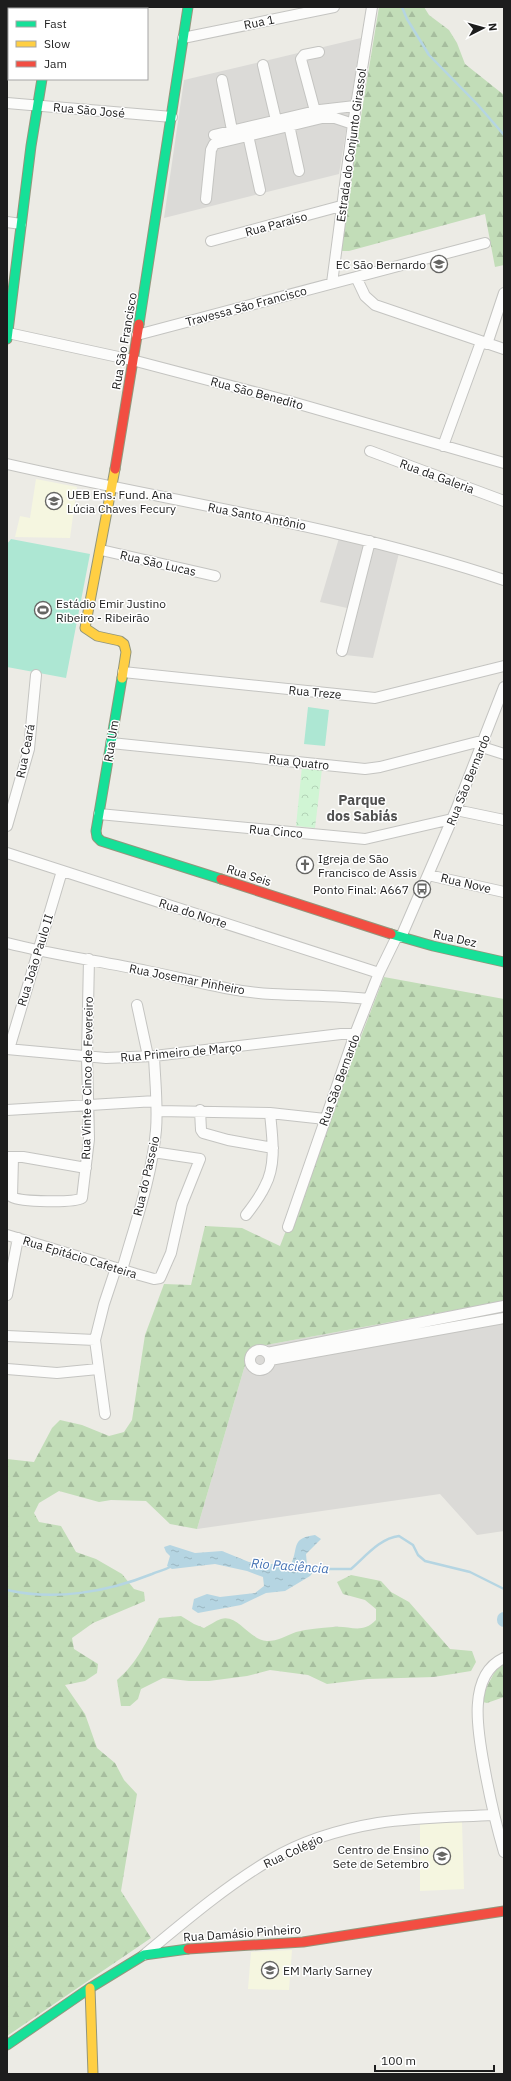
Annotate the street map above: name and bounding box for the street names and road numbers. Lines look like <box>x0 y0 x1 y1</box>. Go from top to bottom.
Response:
street label: Rua 1 <box>242 11 276 33</box>
street label: Estrada do Conjunto Girassol <box>333 67 369 223</box>
street label: Rua São José <box>53 99 126 121</box>
street label: Rua Paraíso <box>243 208 309 239</box>
street label: Travessa São Francisco <box>184 283 308 329</box>
street label: Rua São Francisco <box>108 291 140 391</box>
street label: Rua São Benedito <box>209 373 305 413</box>
street label: Rua da Galeria <box>398 456 477 497</box>
street label: Rua Santo Antônio <box>207 499 308 533</box>
street label: Rua São Lucas <box>118 547 198 579</box>
street label: Rua Treze <box>288 682 342 702</box>
street label: Rua Um <box>100 719 122 763</box>
street label: Rua Ceará <box>12 722 38 779</box>
street label: Rua São Bernardo <box>443 732 493 828</box>
street label: Rua Quatro <box>268 751 330 773</box>
street label: Rua Cinco <box>249 821 304 841</box>
street label: Rua Seis <box>225 861 273 889</box>
street label: Rua Nove <box>439 870 493 896</box>
street label: Rua do Norte <box>157 895 229 931</box>
street label: Rua João Paulo II <box>14 912 56 1008</box>
street label: Rua Dez <box>432 926 478 950</box>
street label: Rua Josemar Pinheiro <box>128 960 246 998</box>
street label: Rua Vinte e Cinco de Fevereiro <box>78 996 96 1160</box>
street label: Rua São Bernardo <box>315 1032 363 1128</box>
street label: Rua Primeiro de Março <box>120 1039 243 1065</box>
street label: Rua do Passeio <box>129 1134 163 1218</box>
street label: Rua Epitácio Cafeteira <box>21 1232 140 1282</box>
street label: Rua Colégio <box>261 1831 325 1871</box>
street label: Rua Damásio Pinheiro <box>183 1921 302 1945</box>

